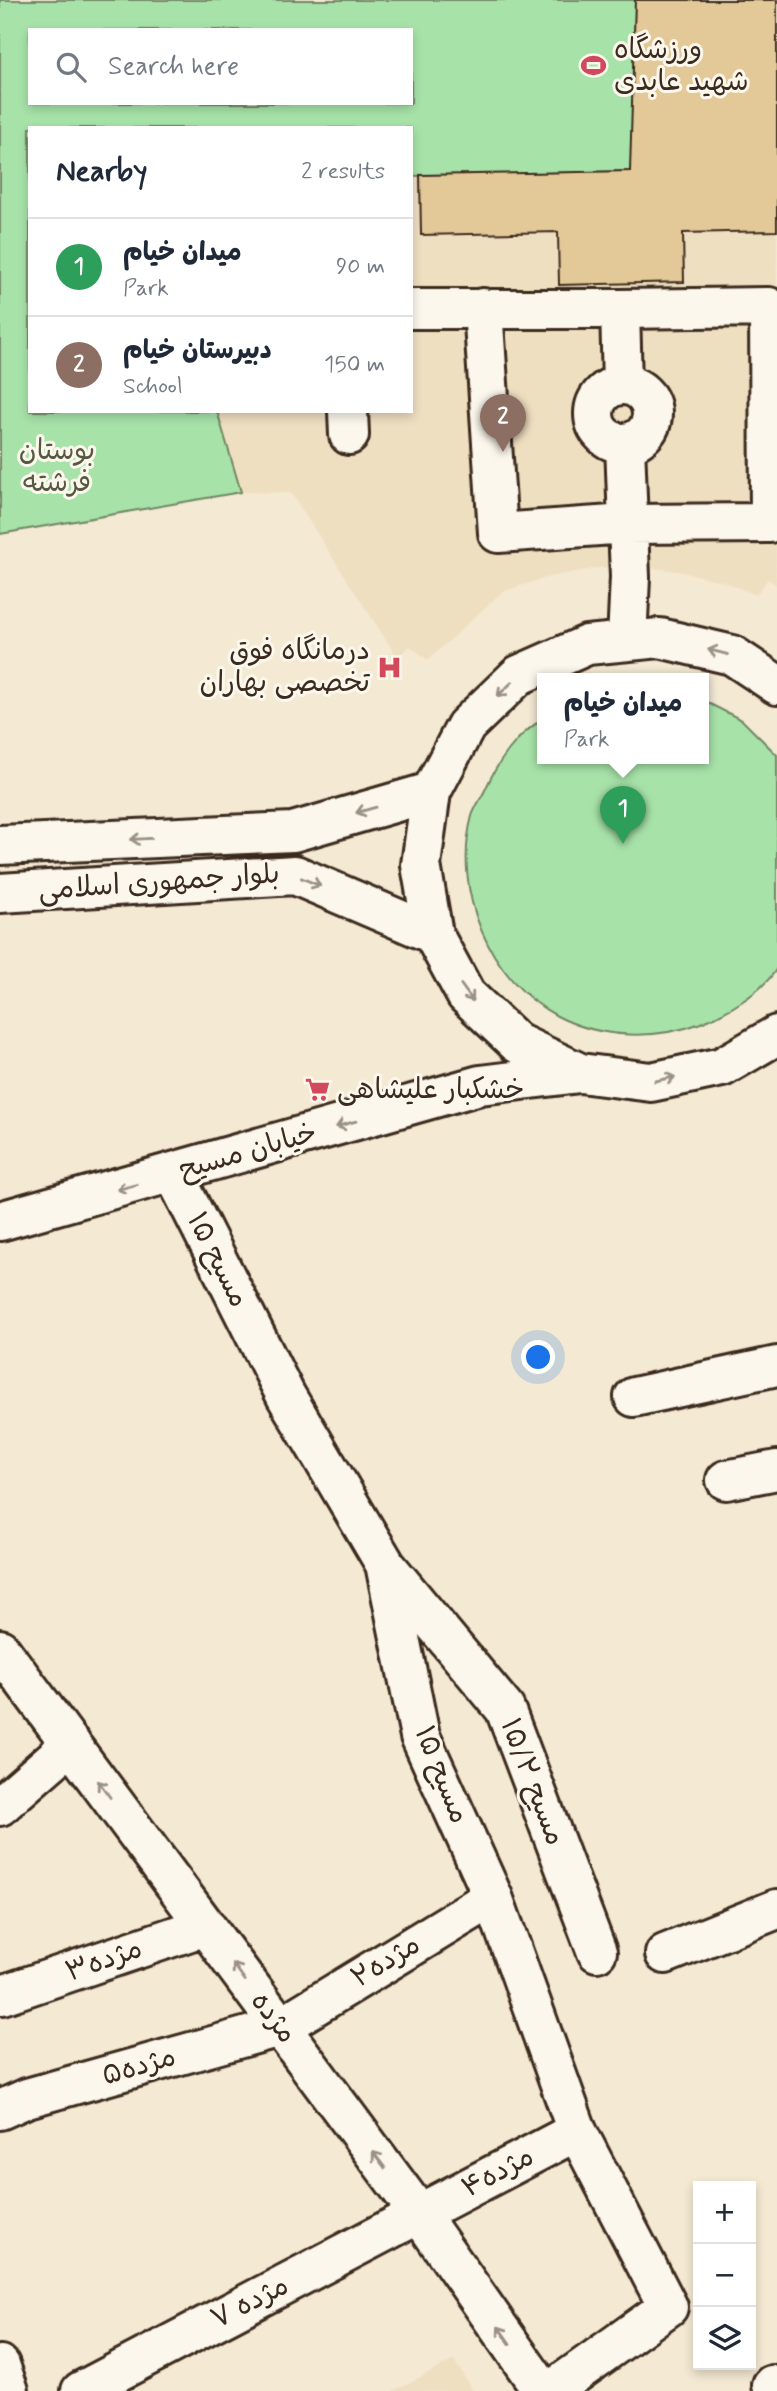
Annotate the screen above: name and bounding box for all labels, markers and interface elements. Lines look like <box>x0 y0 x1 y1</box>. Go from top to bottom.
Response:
search box <box>28 28 413 105</box>
place label: ورزشگاه شهید عابدی <box>614 32 749 101</box>
icon: search <box>52 48 90 86</box>
text: Search here <box>108 50 239 84</box>
sports icon: ورزشگاه شهید عابدی <box>580 52 608 80</box>
text: Nearby <box>56 152 147 191</box>
text: 2 results <box>301 157 385 187</box>
text: میدان خیام <box>123 236 242 270</box>
text: 1 <box>74 252 84 282</box>
text: 90 m <box>336 252 385 282</box>
text: Park <box>123 274 169 304</box>
text: دبیرستان خیام <box>123 334 272 368</box>
text: 2 <box>73 350 85 380</box>
text: 150 m <box>324 350 385 380</box>
text: School <box>123 372 183 402</box>
pin: 2 <box>480 394 526 452</box>
park label: بوستان فرشته <box>19 433 95 502</box>
place label: درمانگاه فوق تخصصی بهاران <box>199 633 371 702</box>
one-way arrow <box>707 645 730 658</box>
hospital icon: درمانگاه فوق تخصصی بهاران <box>376 653 404 681</box>
popup <box>537 673 709 764</box>
one-way arrow <box>497 681 514 698</box>
text: میدان خیام <box>564 687 682 721</box>
text: Park <box>564 725 609 755</box>
pin: 1 <box>600 786 646 844</box>
one-way arrow <box>355 805 377 818</box>
one-way arrow <box>130 832 153 845</box>
street label: بلوار جمهوری اسلامی <box>37 856 281 910</box>
one-way arrow <box>300 876 322 889</box>
one-way arrow <box>459 983 474 1002</box>
place label: خشکبار علیشاهی <box>337 1072 524 1109</box>
one-way arrow <box>653 1072 676 1086</box>
supermarket icon: خشکبار علیشاهی <box>303 1076 331 1104</box>
street label: خیابان مسیح <box>175 1115 321 1189</box>
one-way arrow <box>335 1118 358 1131</box>
one-way arrow <box>117 1181 139 1194</box>
street label: مسیح ۱۵ <box>177 1206 257 1314</box>
your location <box>521 1340 555 1374</box>
street label: مسیح ۱۵/۲ <box>491 1713 573 1851</box>
street label: مسیح ۱۵ <box>405 1721 477 1829</box>
one-way arrow <box>96 1780 111 1799</box>
street label: مژده۲ <box>345 1927 427 1997</box>
street label: مژده۳ <box>61 1931 147 1991</box>
one-way arrow <box>232 1963 246 1982</box>
street label: مژده <box>241 1985 305 2051</box>
street label: مژده۵ <box>98 2039 180 2095</box>
street label: مژده۴ <box>455 2139 541 2207</box>
one-way arrow <box>372 2151 386 2170</box>
map controls <box>693 2181 756 2370</box>
button: + <box>693 2181 756 2244</box>
button: − <box>693 2244 756 2307</box>
street label: مژده ۷ <box>205 2268 295 2338</box>
button: layers <box>693 2307 756 2370</box>
one-way arrow <box>497 2326 511 2345</box>

